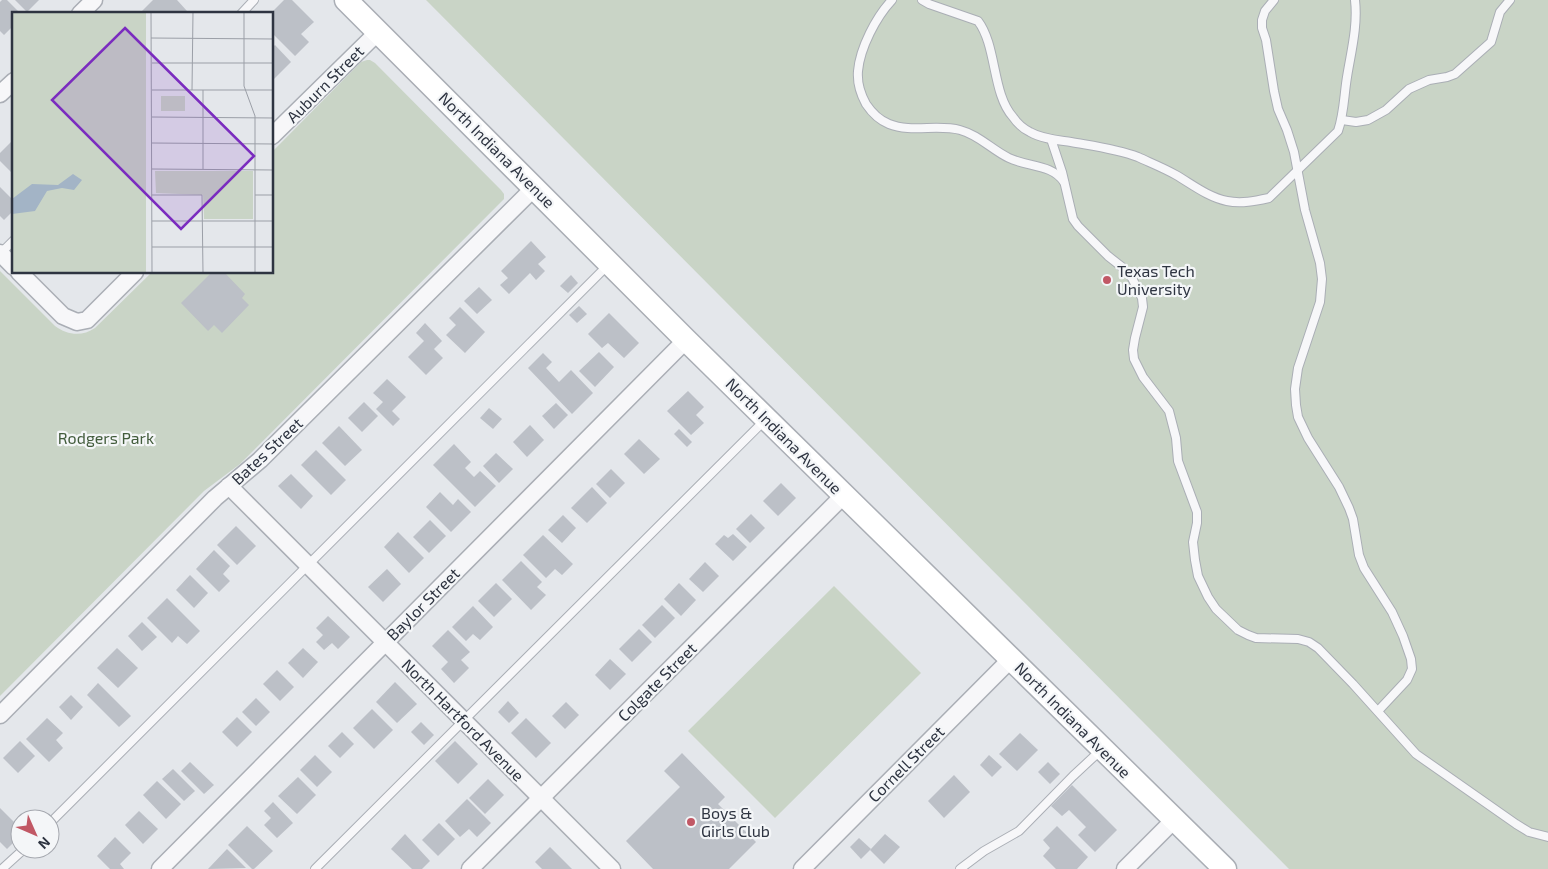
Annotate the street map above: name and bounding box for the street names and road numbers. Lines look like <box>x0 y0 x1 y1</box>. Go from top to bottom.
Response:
street label: Auburn Street <box>282 41 367 126</box>
street label: North Indiana Avenue <box>435 88 559 212</box>
street label: North Indiana Avenue <box>722 374 846 498</box>
street label: Bates Street <box>227 413 306 488</box>
street label: Baylor Street <box>382 563 463 644</box>
street label: Colgate Street <box>613 638 700 725</box>
street label: North Hartford Avenue <box>398 655 528 785</box>
street label: North Indiana Avenue <box>1011 658 1135 782</box>
street label: Cornell Street <box>864 722 948 806</box>

